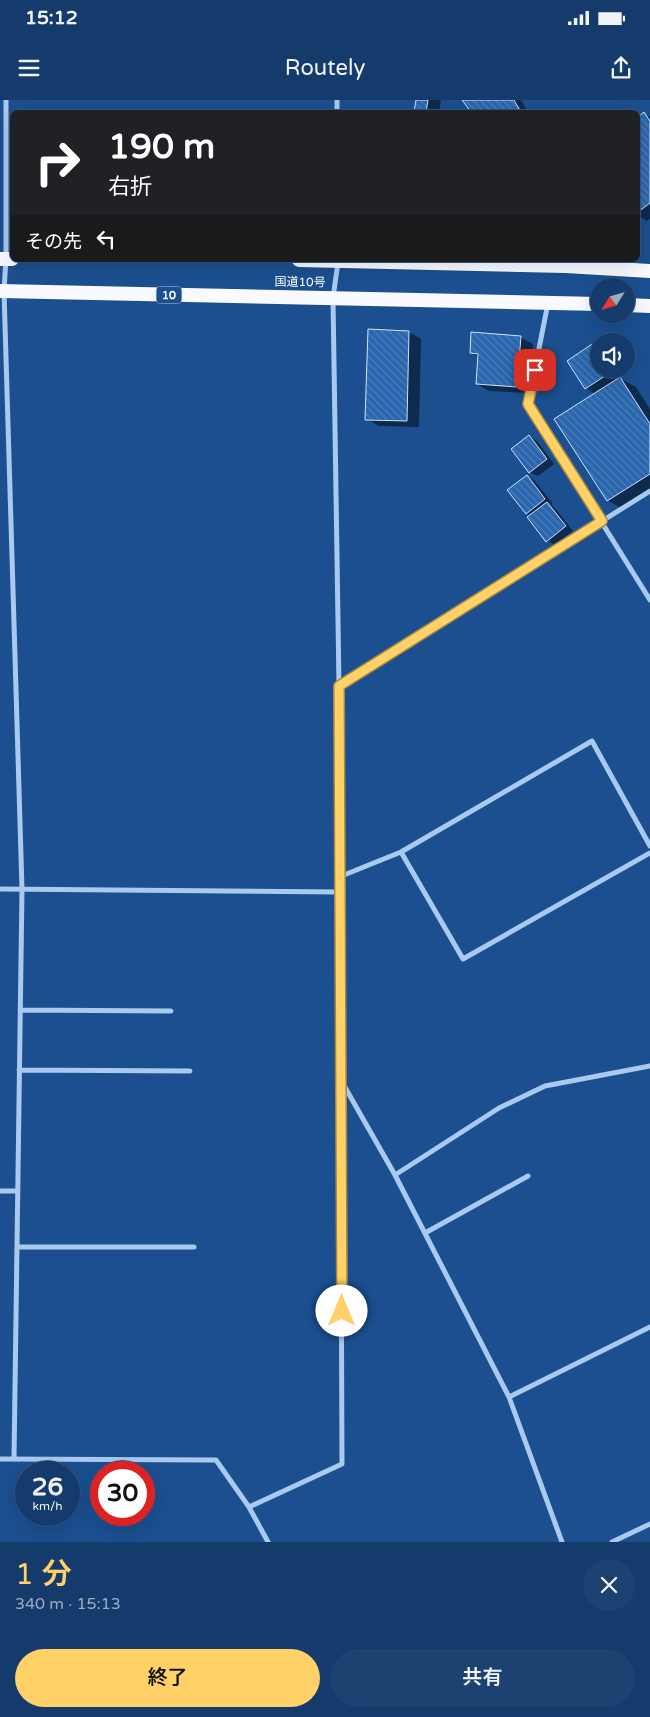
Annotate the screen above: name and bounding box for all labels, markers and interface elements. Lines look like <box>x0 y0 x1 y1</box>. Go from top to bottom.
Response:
text: 15:12 <box>25 7 78 29</box>
icon: menu <box>15 54 43 82</box>
icon: share <box>607 54 635 82</box>
text: Routely <box>285 55 365 81</box>
text: 190 m <box>108 126 215 168</box>
icon: right <box>25 130 90 195</box>
text: 右折 <box>108 174 152 200</box>
icon: left <box>92 225 120 253</box>
text: その先 <box>25 231 82 253</box>
street label: 国道10号 <box>274 275 326 289</box>
north arrow <box>590 278 635 322</box>
map controls <box>590 278 635 378</box>
road number: 10 <box>156 286 182 304</box>
button: sound <box>590 333 635 378</box>
pin <box>514 349 556 391</box>
icon: arrive <box>521 356 549 384</box>
position arrow <box>315 1284 367 1336</box>
speed limit sign: 30 <box>90 1461 155 1526</box>
text: 26 <box>32 1472 63 1502</box>
text: km/h <box>32 1499 63 1513</box>
text: 1 分 <box>15 1556 72 1593</box>
button: close <box>583 1559 635 1611</box>
text: 340 m · 15:13 <box>15 1594 121 1614</box>
button: 終了 <box>15 1649 320 1707</box>
button: 共有 <box>330 1649 635 1707</box>

